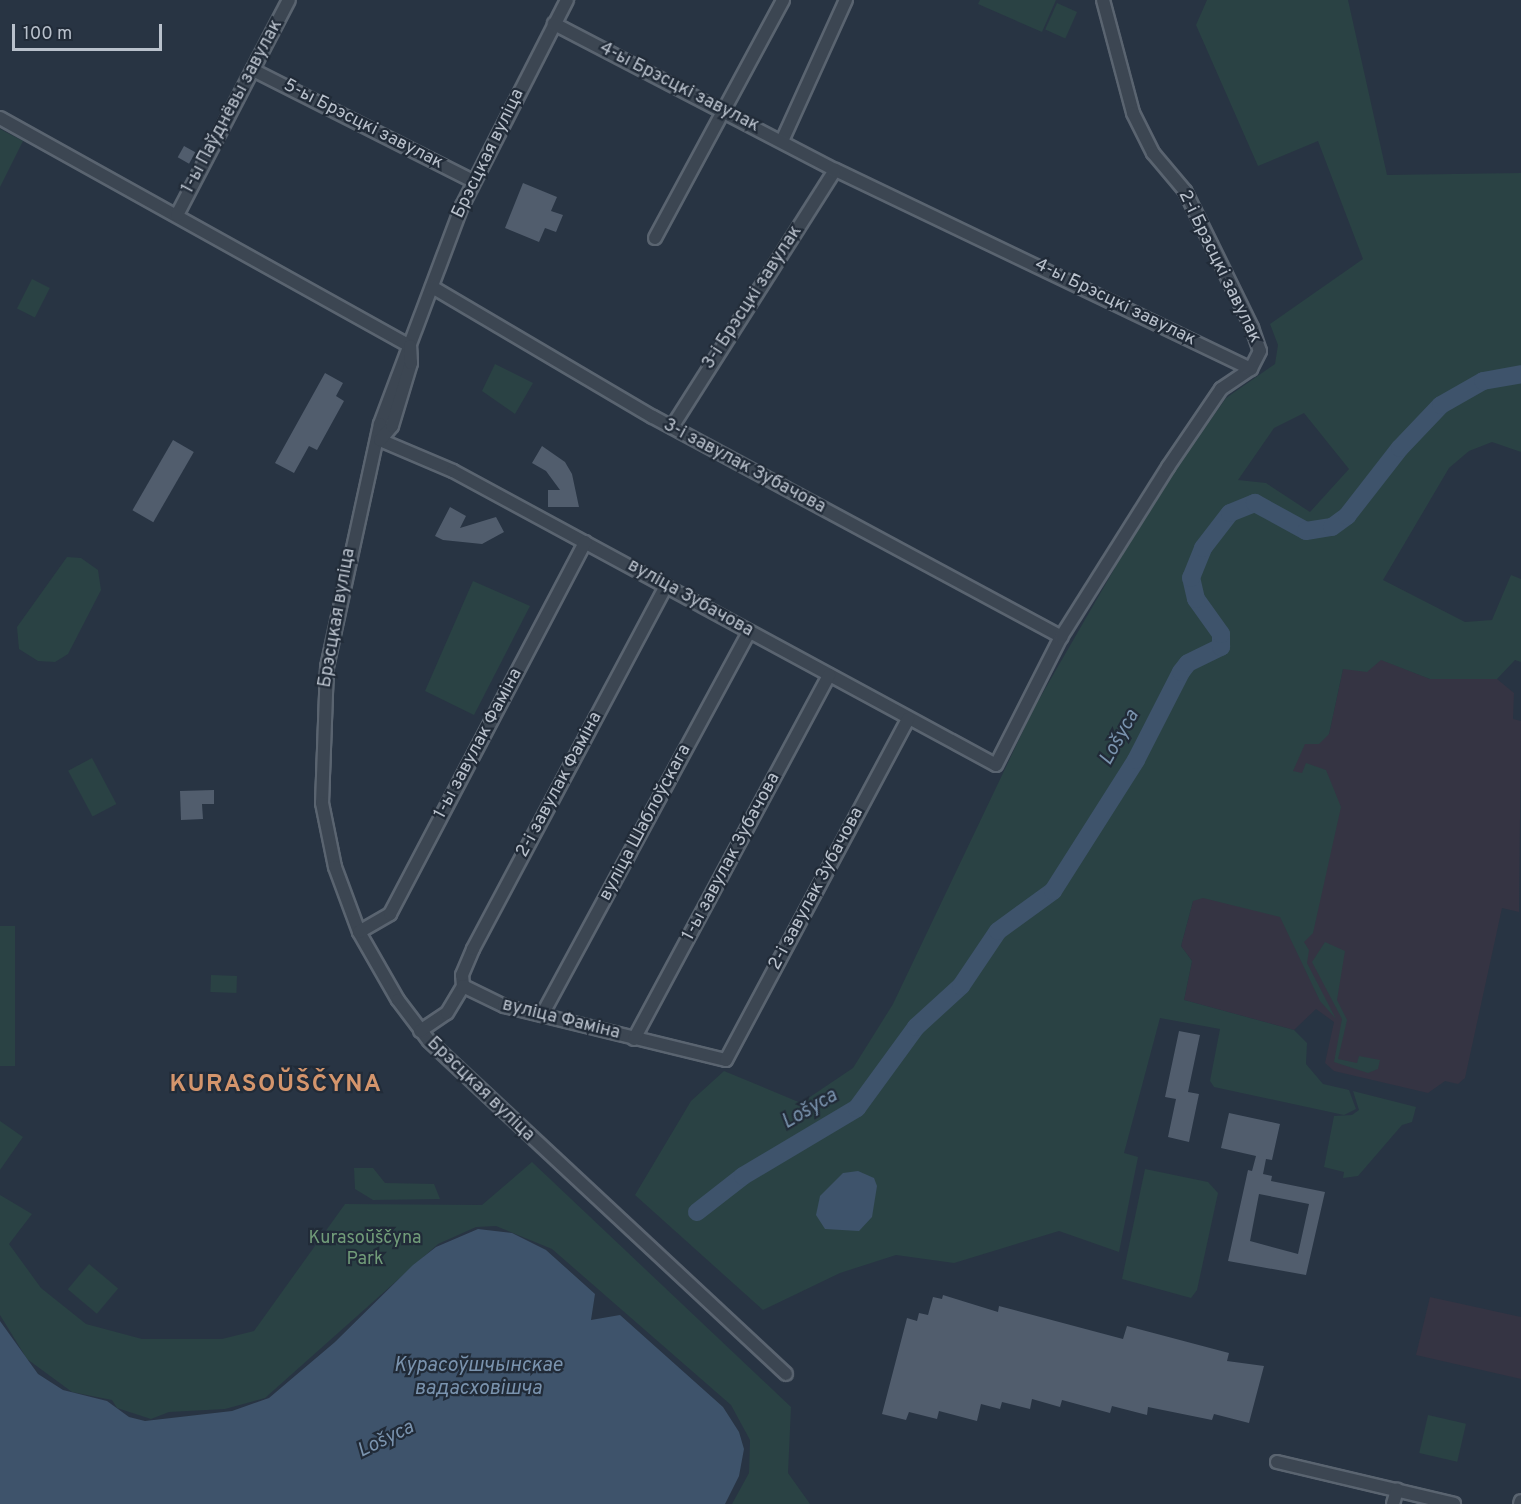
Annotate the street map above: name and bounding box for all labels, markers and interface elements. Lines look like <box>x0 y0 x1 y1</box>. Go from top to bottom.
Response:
scale bar <box>15 12 165 50</box>
street label: 1-ы Паўднёвы завулак <box>178 16 288 198</box>
text: 100 m <box>23 23 72 46</box>
street label: 4-ы Брэсцкі завулак <box>595 38 763 138</box>
street label: 5-ы Брэсцкі завулак <box>279 75 447 175</box>
street label: Брэсцкая вуліца <box>448 86 530 222</box>
street label: 2-і Брэсцкі завулак <box>1173 187 1265 347</box>
street label: 3-і Брэсцкі завулак <box>699 222 807 374</box>
street label: 4-ы Брэсцкі завулак <box>1031 255 1199 351</box>
street label: 3-і завулак Зубачова <box>659 415 829 519</box>
street label: Брэсцкая вуліца <box>315 547 361 689</box>
street label: вуліца Зубачова <box>623 556 757 642</box>
street label: 1-ы завулак Фаміна <box>430 665 528 823</box>
water label: Lošyca <box>1095 706 1145 770</box>
street label: 2-і завулак Фаміна <box>513 709 607 861</box>
street label: вуліца Шаблоўскага <box>596 741 696 905</box>
street label: 1-ы завулак Зубачова <box>679 769 785 945</box>
street label: 2-і завулак Зубачова <box>765 804 869 974</box>
street label: вуліца Фаміна <box>500 995 622 1045</box>
street label: Брэсцкая вуліца <box>422 1033 538 1147</box>
district label: KURASOŬŠČYNA <box>170 1072 382 1100</box>
water label: Lošyca <box>778 1085 842 1135</box>
park label: Kurasoŭščyna Park <box>308 1229 422 1272</box>
water label: Курасоўшчынскае вадасховішча <box>394 1354 562 1401</box>
water label: Lošyca <box>354 1416 418 1464</box>

